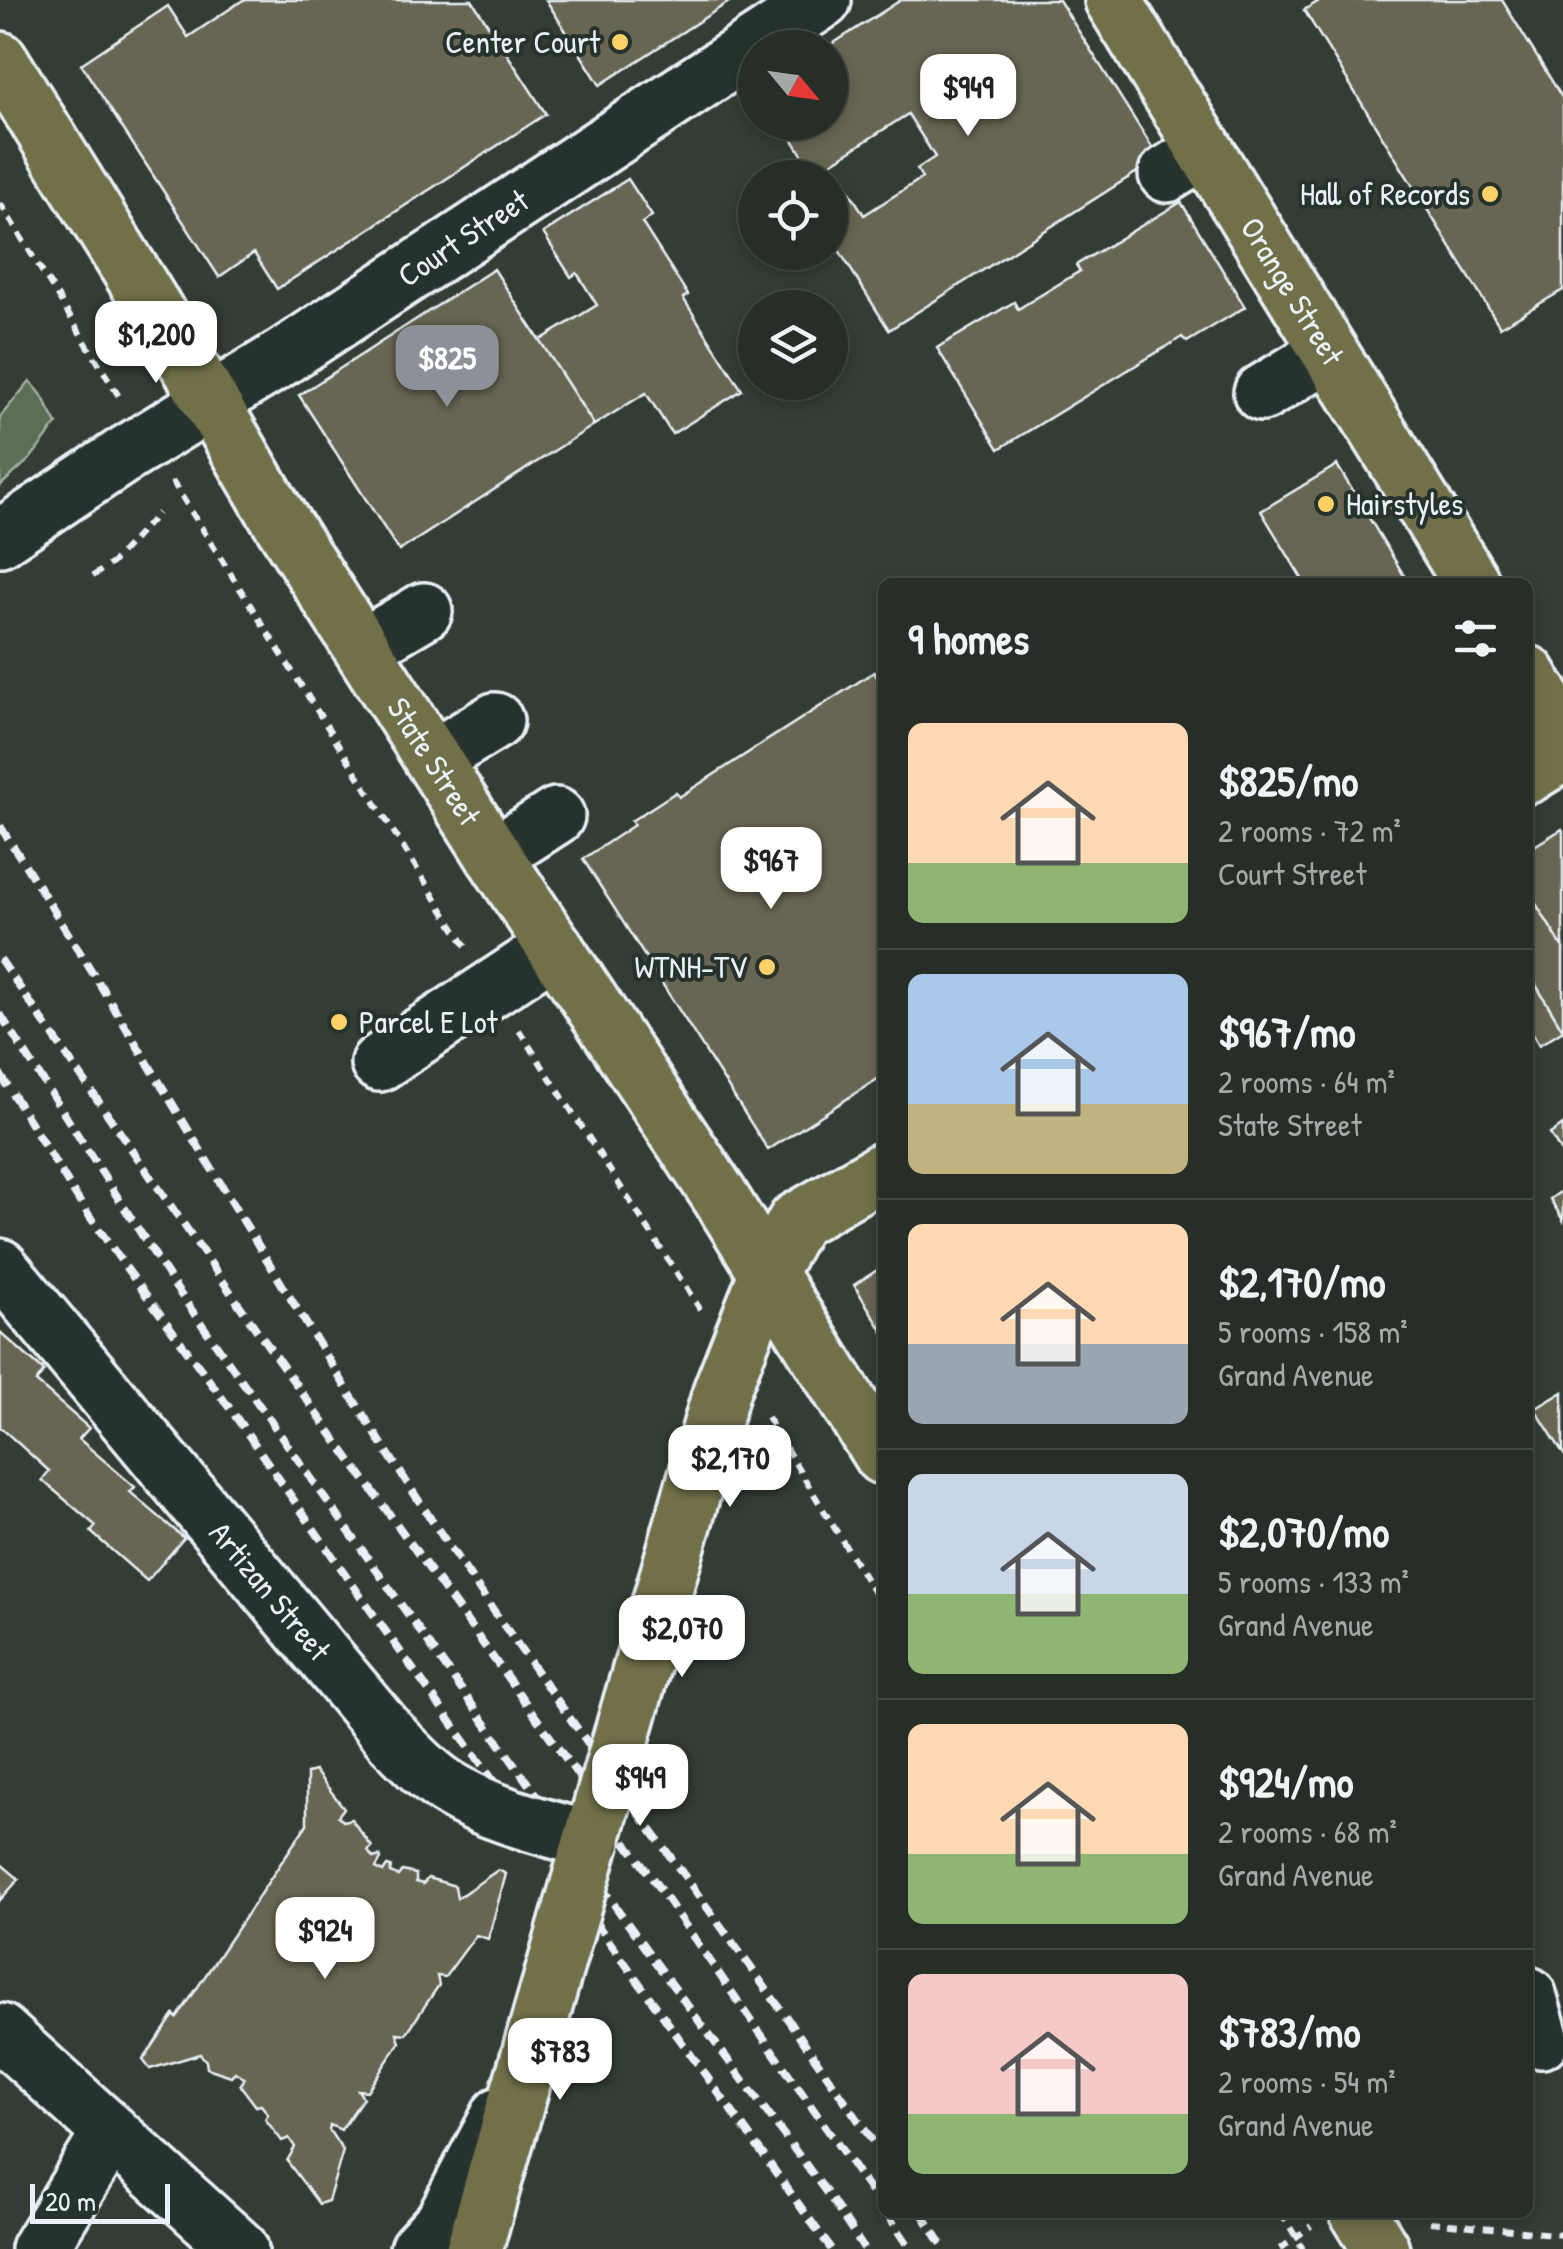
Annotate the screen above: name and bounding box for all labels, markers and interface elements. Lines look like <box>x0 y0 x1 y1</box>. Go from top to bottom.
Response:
place label: Center Court <box>445 20 601 63</box>
north arrow <box>738 30 848 140</box>
map controls <box>738 30 848 400</box>
marker: Center Court <box>609 31 631 53</box>
pin: $949 <box>909 54 1027 139</box>
text: $949 <box>942 65 994 108</box>
button: locate <box>738 160 848 270</box>
place label: Hall of Records <box>1300 172 1470 215</box>
street label: Court Street <box>389 178 538 296</box>
marker: Hall of Records <box>1479 183 1501 205</box>
street label: Orange Street <box>1231 209 1355 374</box>
button: layers <box>738 290 848 400</box>
pin: $1,200 <box>75 301 237 386</box>
text: $1,200 <box>117 312 195 355</box>
pin: $825 <box>388 325 506 410</box>
text: $825 <box>418 336 476 379</box>
place label: Hairstyles <box>1346 482 1463 525</box>
marker: Hairstyles <box>1315 493 1337 515</box>
text: 9 homes <box>908 610 1029 667</box>
icon: filters <box>1448 611 1503 666</box>
street label: State Street <box>378 689 492 834</box>
text: $825/mo <box>1218 752 1358 809</box>
icon: home <box>988 763 1108 883</box>
text: 2 rooms · 72 m² <box>1218 809 1401 852</box>
pin: $967 <box>712 827 830 912</box>
text: $967 <box>743 838 799 881</box>
text: Court Street <box>1218 852 1366 895</box>
place label: WTNH-TV <box>634 945 747 988</box>
marker: WTNH-TV <box>756 956 778 978</box>
place label: Parcel E Lot <box>359 1000 499 1043</box>
text: $967/mo <box>1218 1003 1356 1060</box>
marker: Parcel E Lot <box>328 1011 350 1033</box>
icon: home <box>988 1014 1108 1134</box>
text: 2 rooms · 64 m² <box>1218 1060 1395 1103</box>
text: State Street <box>1218 1103 1362 1146</box>
text: $2,170/mo <box>1218 1253 1386 1310</box>
icon: home <box>988 1264 1108 1384</box>
text: 5 rooms · 158 m² <box>1218 1310 1408 1353</box>
text: Grand Avenue <box>1218 1353 1374 1396</box>
pin: $2,170 <box>649 1425 811 1510</box>
text: $2,170 <box>690 1436 770 1479</box>
text: $2,070/mo <box>1218 1503 1389 1560</box>
street label: Artizan Street <box>200 1512 341 1670</box>
icon: home <box>988 1514 1108 1634</box>
text: 5 rooms · 133 m² <box>1218 1560 1409 1603</box>
pin: $2,070 <box>601 1595 763 1680</box>
text: Grand Avenue <box>1218 1603 1374 1646</box>
text: $2,070 <box>641 1606 723 1649</box>
pin: $949 <box>581 1744 699 1829</box>
text: $924/mo <box>1218 1753 1353 1810</box>
text: $949 <box>614 1755 666 1798</box>
icon: home <box>988 1764 1108 1884</box>
text: 2 rooms · 68 m² <box>1218 1810 1397 1853</box>
text: Grand Avenue <box>1218 1853 1374 1896</box>
pin: $924 <box>266 1897 384 1982</box>
text: $924 <box>298 1908 352 1951</box>
text: $783/mo <box>1218 2003 1360 2060</box>
icon: home <box>988 2014 1108 2134</box>
pin: $783 <box>501 2018 619 2103</box>
text: $783 <box>530 2029 590 2072</box>
text: 2 rooms · 54 m² <box>1218 2060 1396 2103</box>
text: Grand Avenue <box>1218 2103 1374 2146</box>
scale bar <box>30 2179 170 2224</box>
text: 20 m <box>45 2182 96 2220</box>

